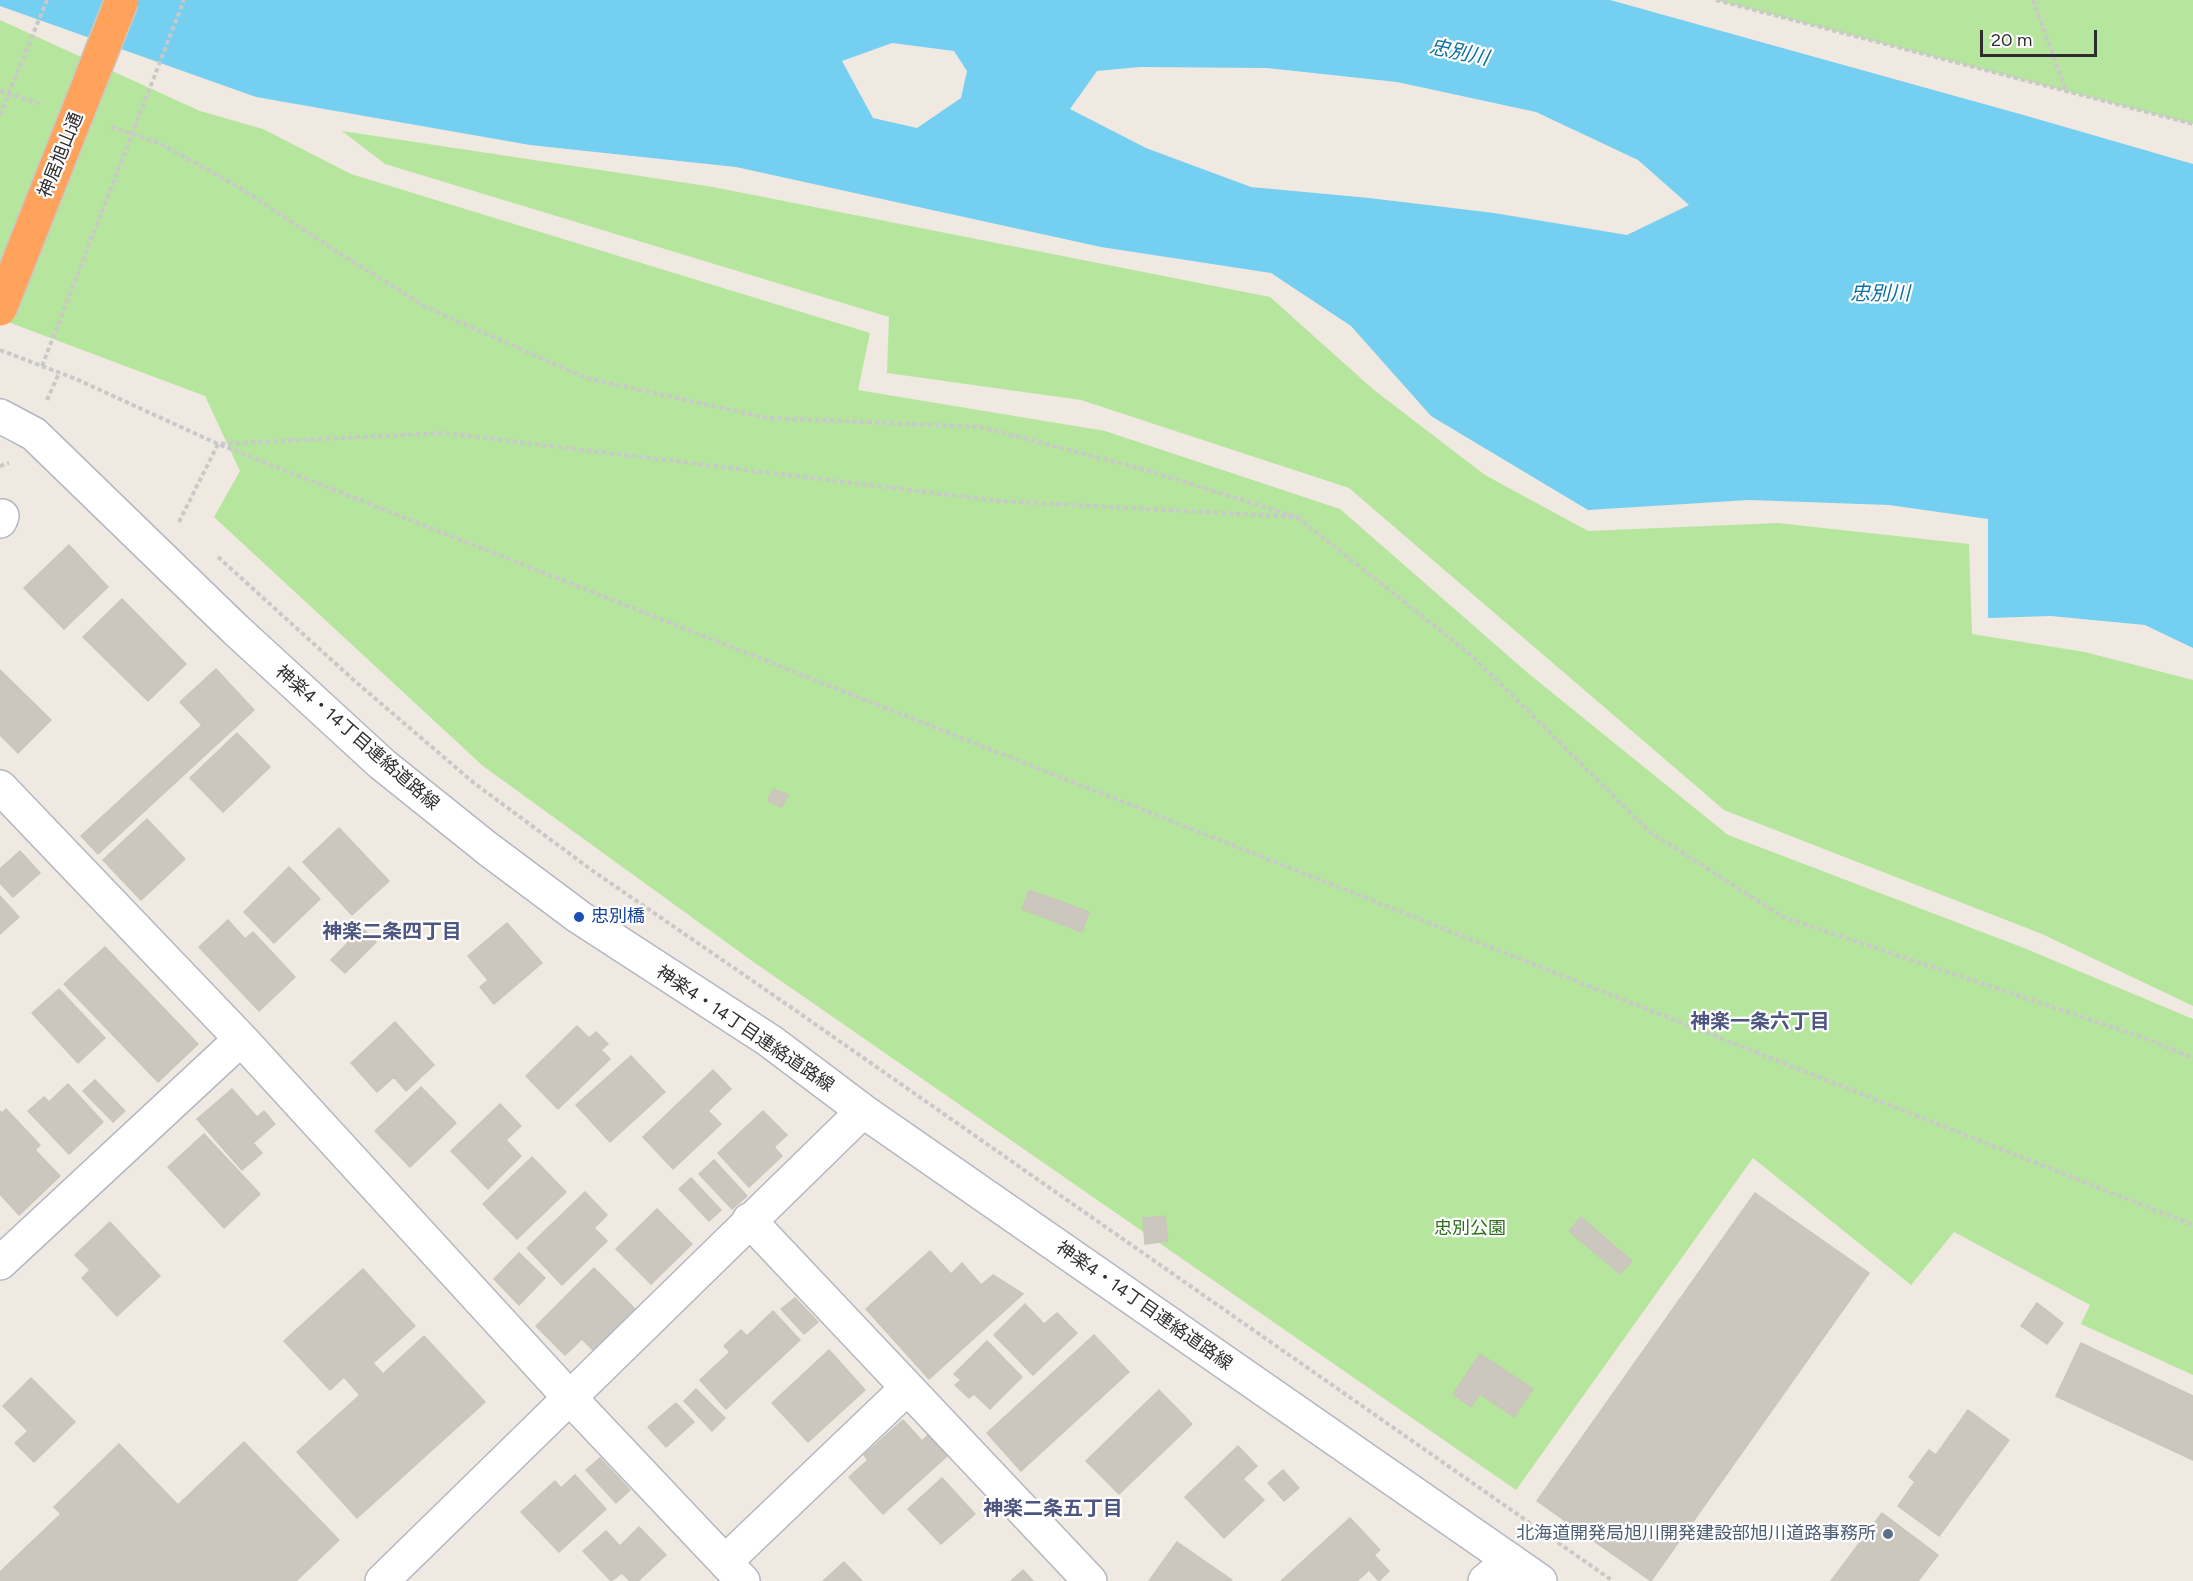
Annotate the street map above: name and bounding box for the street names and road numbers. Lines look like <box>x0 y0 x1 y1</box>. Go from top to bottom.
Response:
street label: 神居旭山通 <box>34 109 88 201</box>
street label: 神楽4・14丁目連絡道路線 <box>271 661 443 815</box>
street label: 神楽4・14丁目連絡道路線 <box>652 961 838 1097</box>
street label: 神楽4・14丁目連絡道路線 <box>1052 1237 1236 1375</box>

